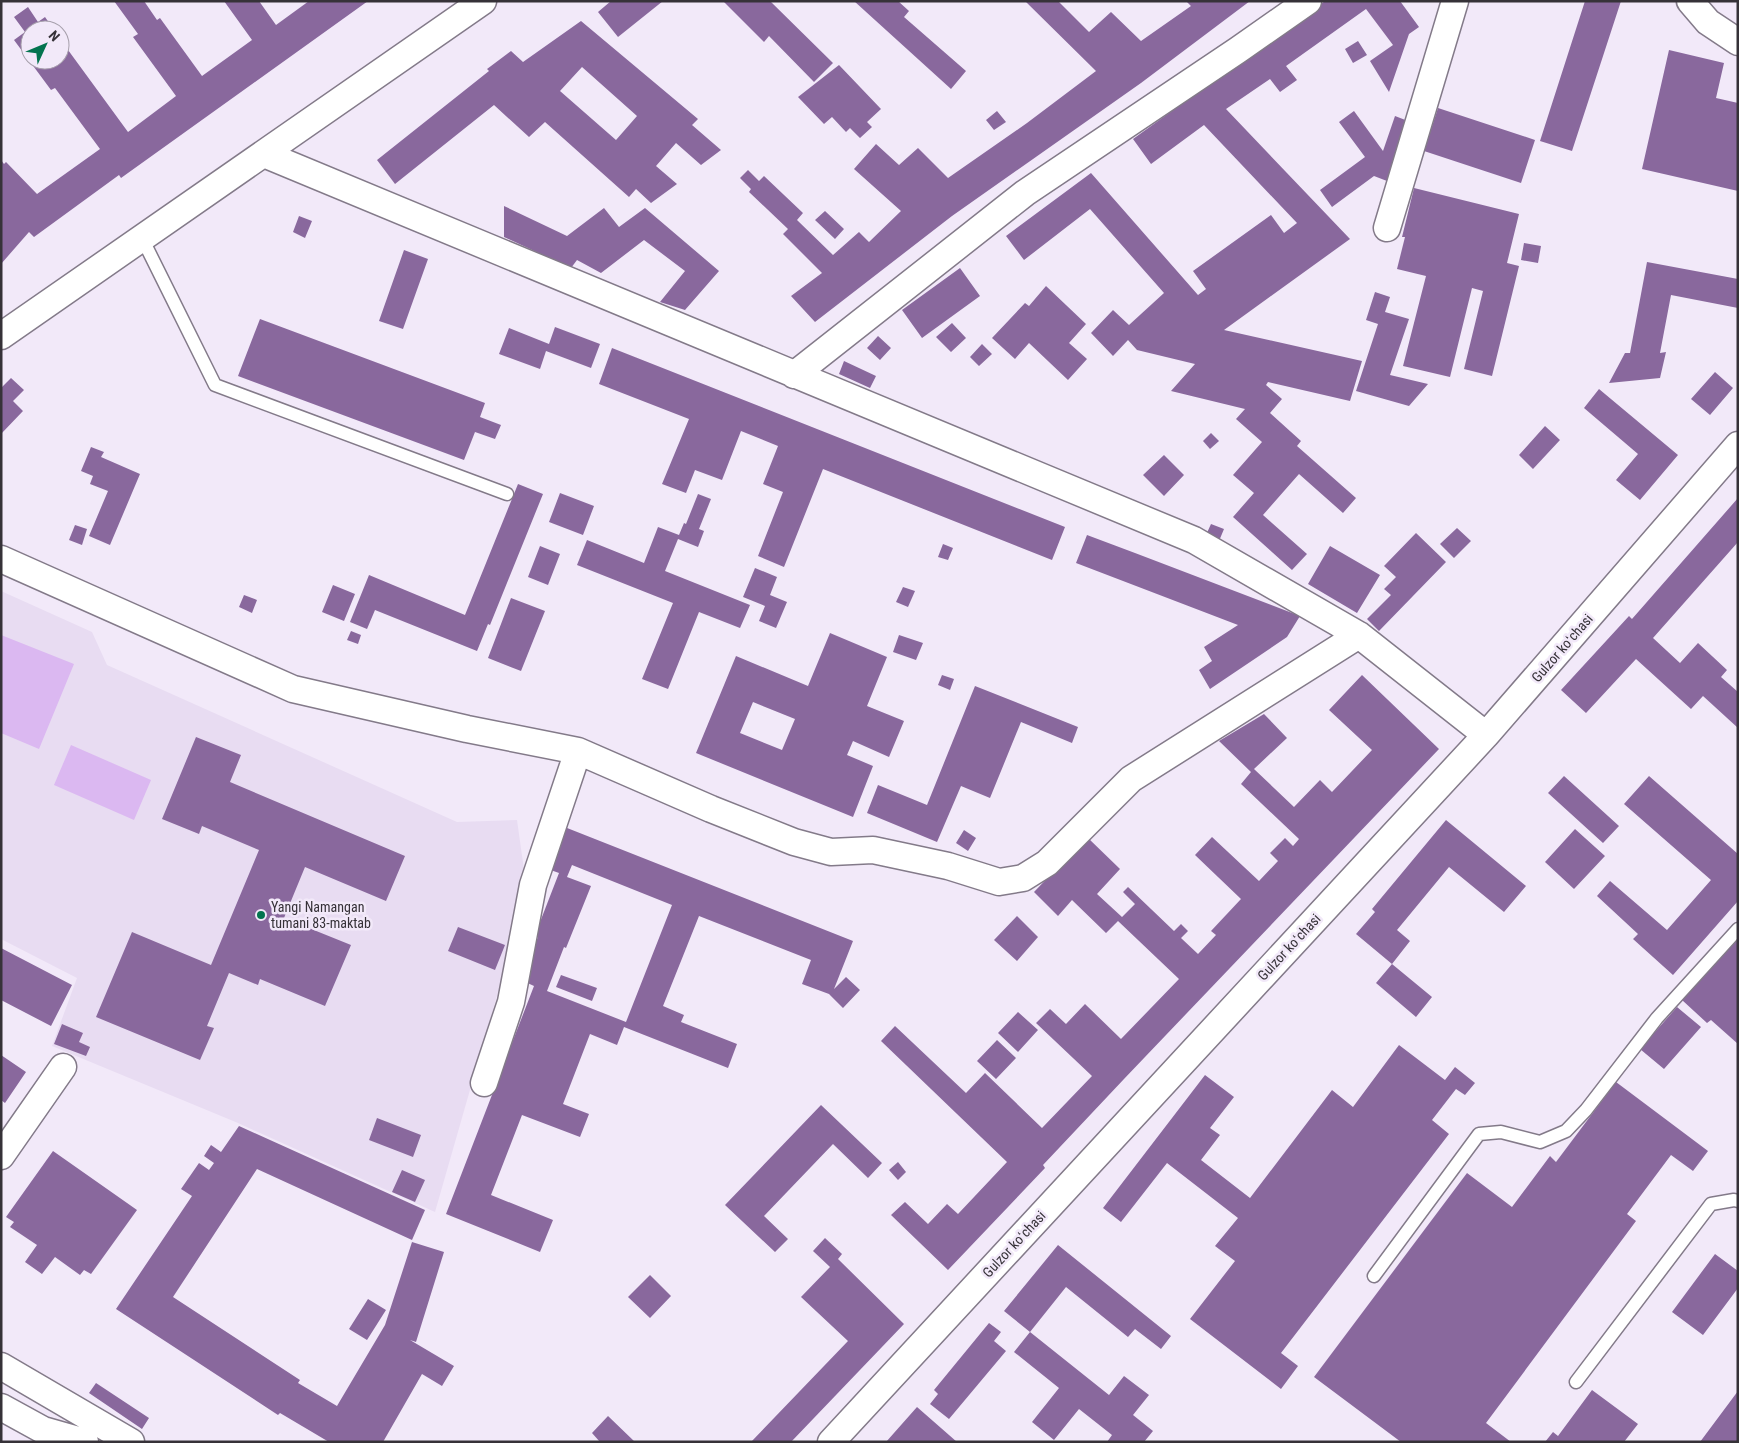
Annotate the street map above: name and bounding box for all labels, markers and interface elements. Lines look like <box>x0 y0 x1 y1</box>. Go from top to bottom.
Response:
north arrow <box>20 20 70 70</box>
text: N <box>46 27 63 45</box>
street label: Gulzor koʻchasi <box>1528 611 1596 685</box>
place label: Yangi Namangan tumani 83-maktab <box>271 899 371 931</box>
marker: Yangi Namangan tumani 83-maktab <box>255 909 267 921</box>
street label: Gulzor koʻchasi <box>1254 911 1324 983</box>
street label: Gulzor koʻchasi <box>979 1208 1049 1280</box>

